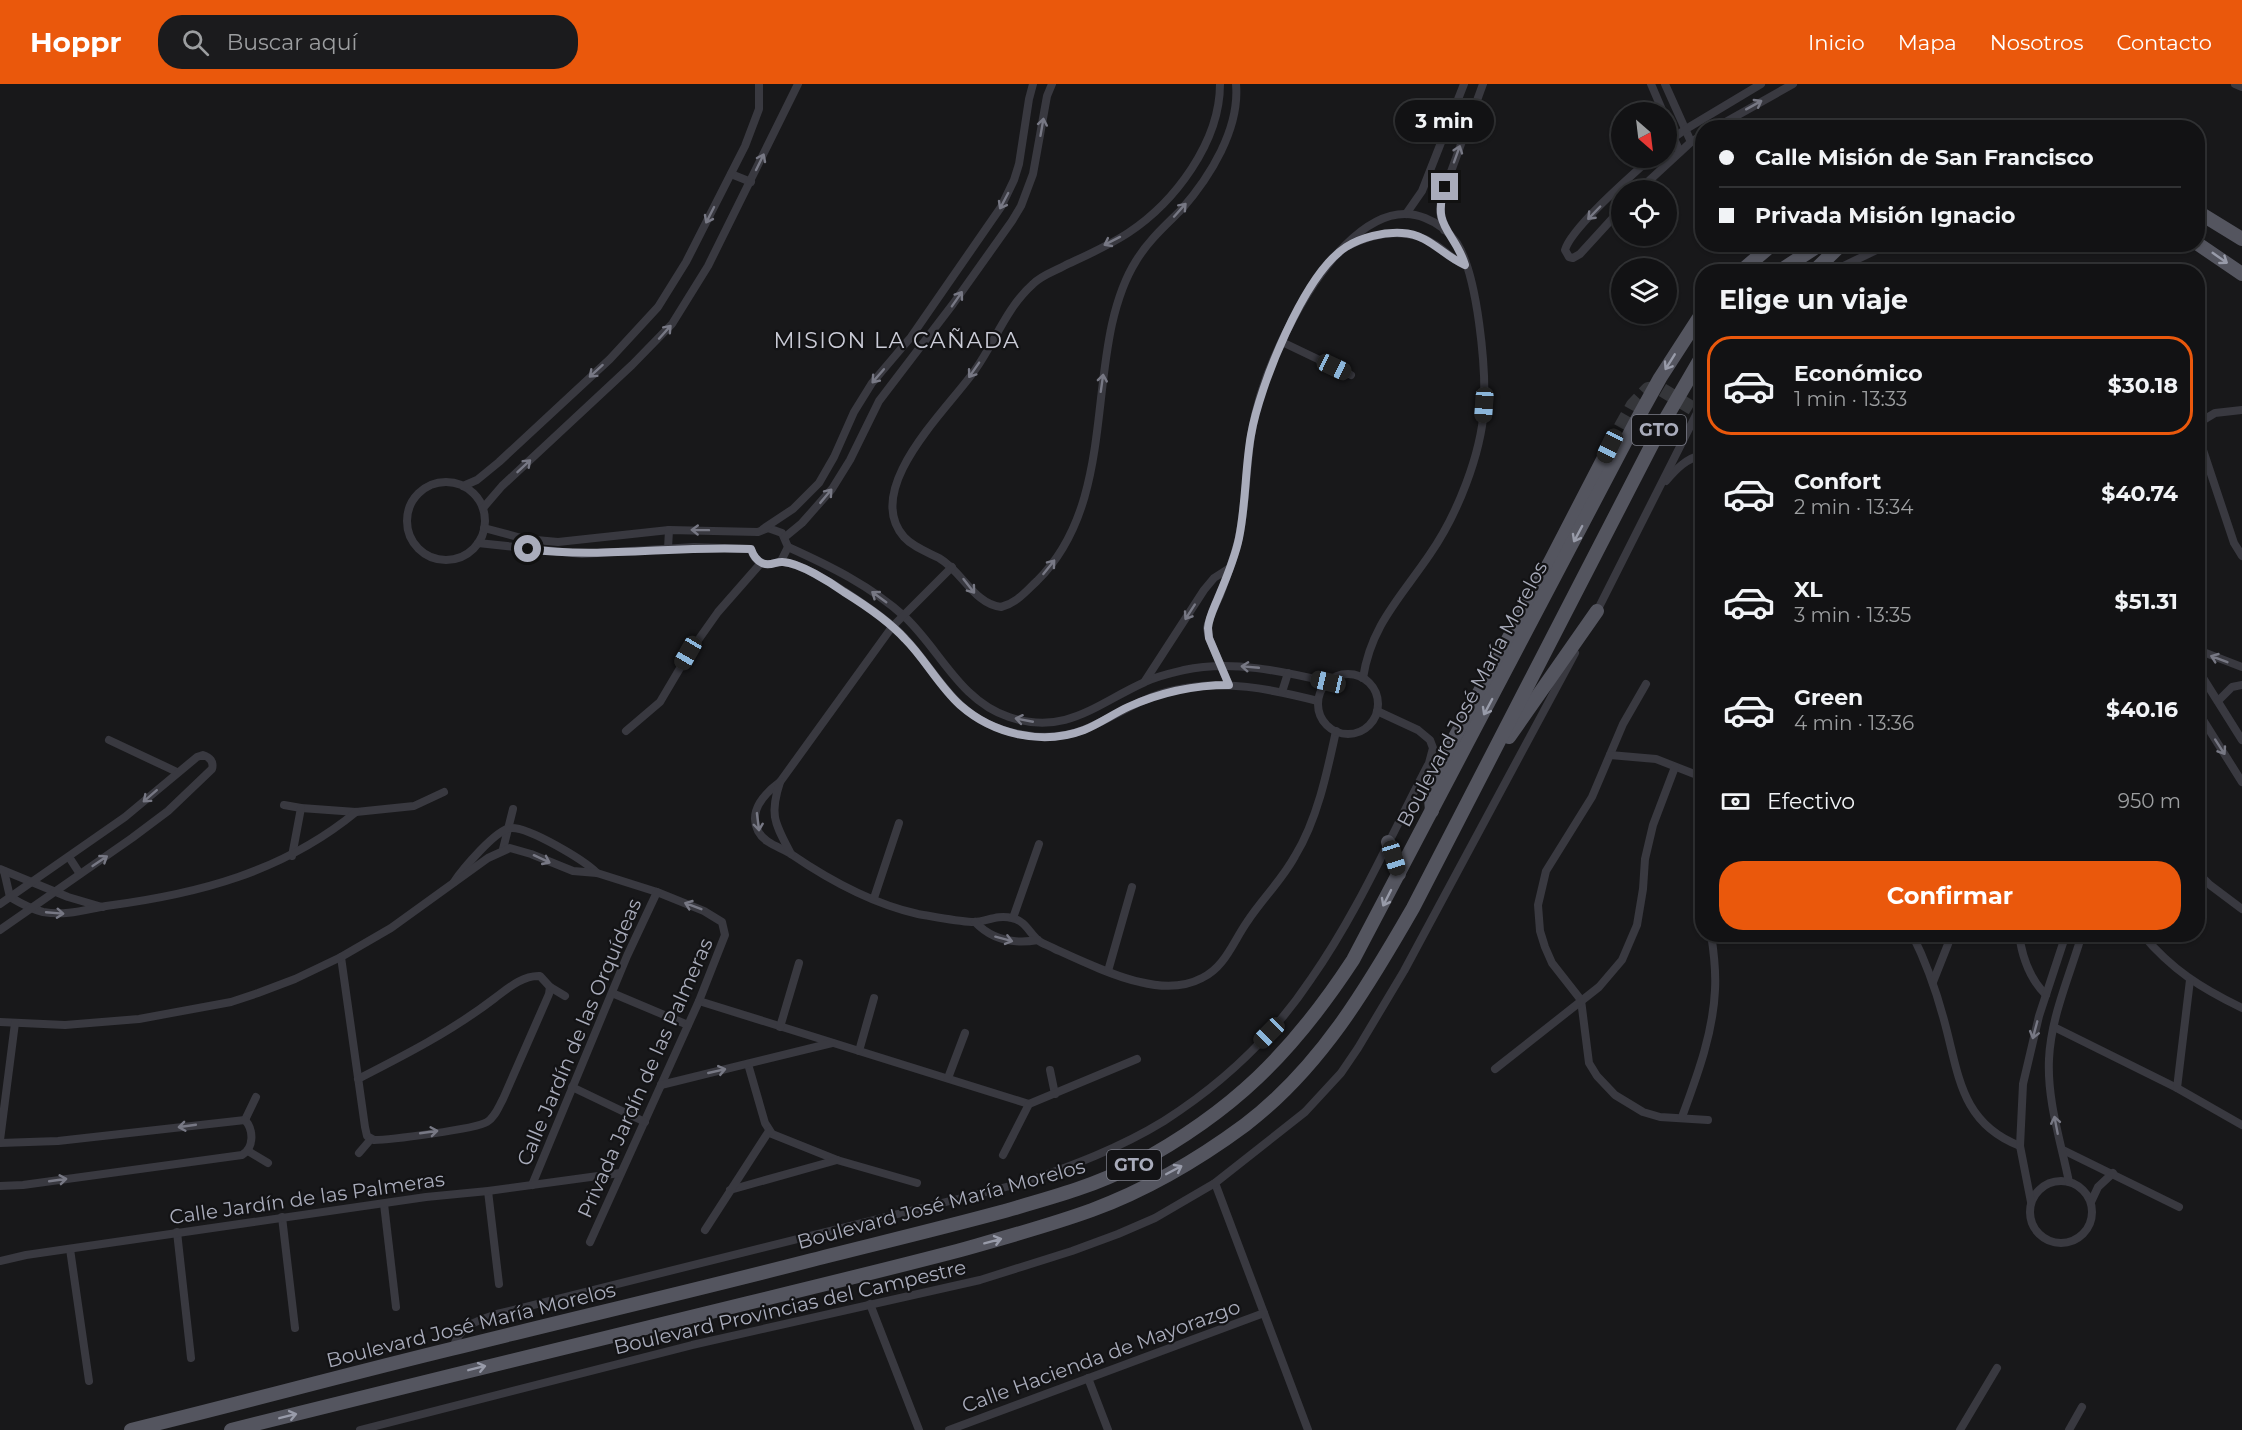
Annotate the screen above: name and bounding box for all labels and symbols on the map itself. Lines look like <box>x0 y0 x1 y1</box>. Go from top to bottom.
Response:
one-way arrow <box>1744 99 1762 110</box>
callout: 3 min <box>1396 100 1494 142</box>
north arrow <box>1611 102 1677 168</box>
one-way arrow <box>1037 118 1048 137</box>
one-way arrow <box>1453 145 1464 164</box>
one-way arrow <box>755 154 767 172</box>
route end <box>1431 173 1458 200</box>
one-way arrow <box>998 192 1010 209</box>
one-way arrow <box>1173 203 1187 218</box>
one-way arrow <box>1587 205 1601 220</box>
one-way arrow <box>704 206 715 224</box>
one-way arrow <box>1103 236 1121 248</box>
one-way arrow <box>2212 252 2228 264</box>
one-way arrow <box>951 291 963 308</box>
one-way arrow <box>658 324 672 339</box>
district label: MISION LA CAÑADA <box>774 327 1020 354</box>
car <box>1314 351 1354 383</box>
one-way arrow <box>1664 353 1676 370</box>
one-way arrow <box>968 362 980 378</box>
one-way arrow <box>589 364 604 378</box>
one-way arrow <box>871 368 885 383</box>
one-way arrow <box>1096 373 1107 393</box>
car <box>1474 386 1494 424</box>
road number: GTO <box>1632 415 1686 445</box>
car <box>1594 426 1626 466</box>
one-way arrow <box>516 459 531 473</box>
one-way arrow <box>819 489 833 504</box>
one-way arrow <box>690 524 710 535</box>
one-way arrow <box>1572 525 1584 542</box>
route start <box>514 535 541 562</box>
street label: Boulevard José María Morelos <box>1392 557 1552 831</box>
one-way arrow <box>1043 559 1056 575</box>
one-way arrow <box>963 578 976 594</box>
one-way arrow <box>871 591 887 603</box>
one-way arrow <box>1184 603 1196 620</box>
car <box>671 633 705 673</box>
one-way arrow <box>2211 653 2229 664</box>
one-way arrow <box>1240 662 1260 673</box>
car <box>1308 669 1348 695</box>
one-way arrow <box>1482 697 1493 715</box>
one-way arrow <box>1015 714 1035 725</box>
one-way arrow <box>2214 738 2226 755</box>
one-way arrow <box>142 789 158 802</box>
one-way arrow <box>752 812 763 831</box>
car <box>1380 838 1408 878</box>
one-way arrow <box>532 853 550 865</box>
one-way arrow <box>91 855 108 867</box>
one-way arrow <box>1381 888 1392 906</box>
street label: Calle Jardín de las Orquídeas <box>512 895 646 1169</box>
one-way arrow <box>684 900 702 911</box>
one-way arrow <box>44 908 64 919</box>
one-way arrow <box>995 933 1014 945</box>
street label: Privada Jardín de las Palmeras <box>572 934 718 1222</box>
car <box>1250 1014 1288 1052</box>
one-way arrow <box>2028 1020 2040 1039</box>
one-way arrow <box>708 1065 727 1077</box>
one-way arrow <box>2051 1116 2062 1135</box>
one-way arrow <box>177 1121 197 1132</box>
one-way arrow <box>419 1127 439 1138</box>
road number: GTO <box>1107 1150 1161 1180</box>
street label: Boulevard José María Morelos <box>794 1154 1088 1254</box>
one-way arrow <box>1165 1164 1182 1176</box>
street label: Calle Jardín de las Palmeras <box>168 1167 446 1229</box>
one-way arrow <box>48 1174 67 1185</box>
one-way arrow <box>983 1235 1002 1246</box>
street label: Boulevard Provincias del Campestre <box>612 1255 968 1359</box>
street label: Boulevard José María Morelos <box>324 1277 618 1373</box>
street label: Calle Hacienda de Mayorazgo <box>959 1294 1243 1418</box>
one-way arrow <box>467 1362 486 1373</box>
one-way arrow <box>278 1409 297 1421</box>

